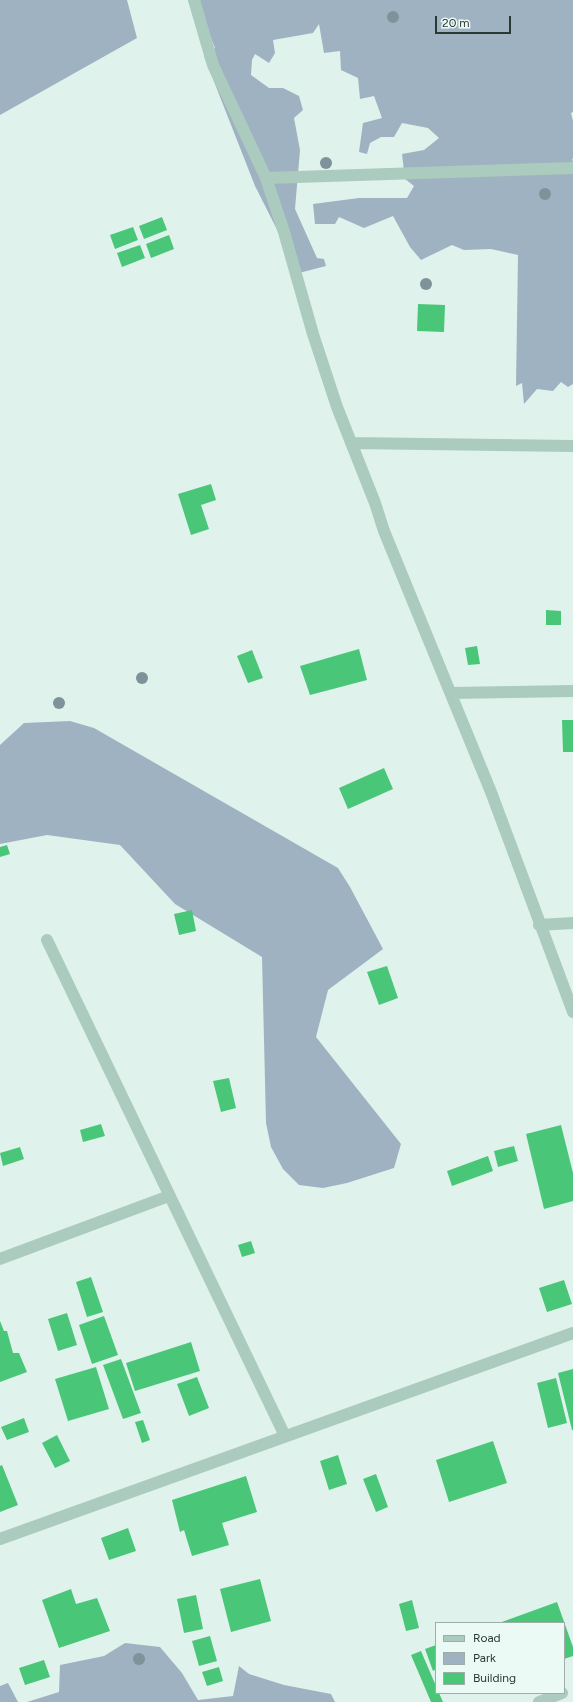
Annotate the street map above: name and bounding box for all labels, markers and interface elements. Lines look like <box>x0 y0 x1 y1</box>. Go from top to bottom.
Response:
scale bar <box>437 8 513 34</box>
text: 20 m <box>442 16 470 30</box>
legend <box>435 1622 565 1694</box>
text: Road <box>473 1631 501 1645</box>
text: Park <box>473 1651 496 1665</box>
text: Building <box>473 1671 516 1685</box>

